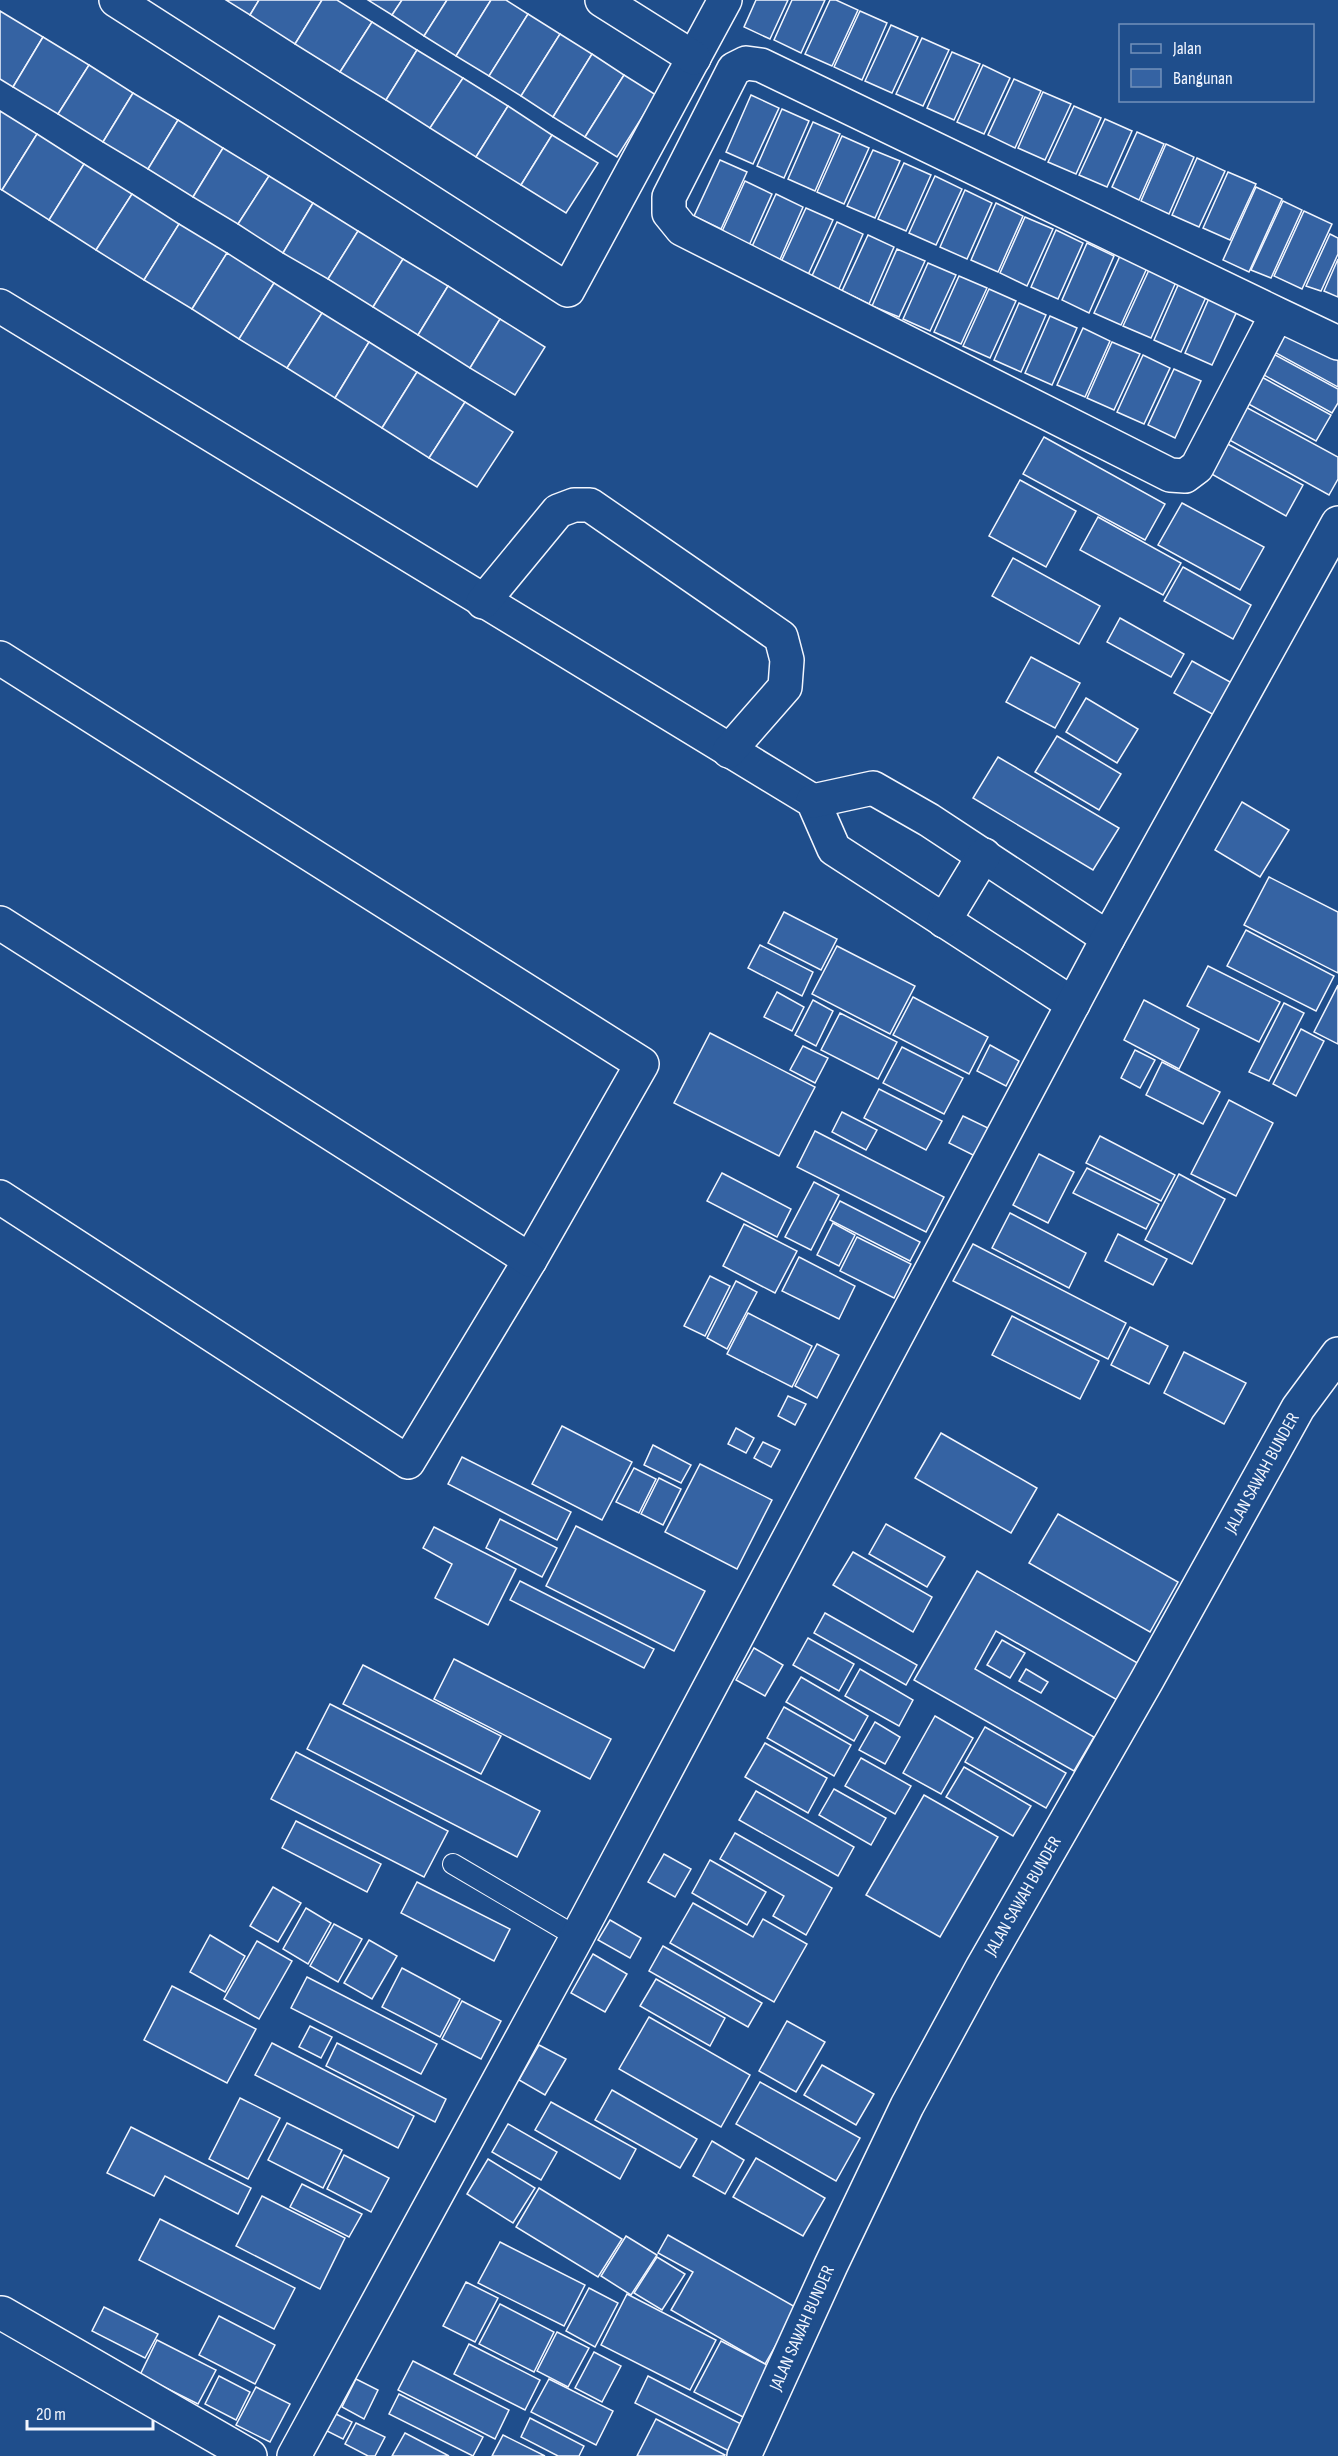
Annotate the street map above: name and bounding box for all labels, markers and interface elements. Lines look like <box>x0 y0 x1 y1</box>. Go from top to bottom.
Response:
legend <box>1119 24 1314 102</box>
text: Jalan <box>1172 38 1202 59</box>
text: Bangunan <box>1173 68 1233 89</box>
street label: JALAN SAWAH BUNDER <box>1220 1409 1304 1538</box>
street label: JALAN SAWAH BUNDER <box>980 1832 1066 1960</box>
street label: JALAN SAWAH BUNDER <box>765 2262 839 2395</box>
scale bar <box>27 2393 153 2431</box>
text: 20 m <box>36 2404 66 2425</box>

